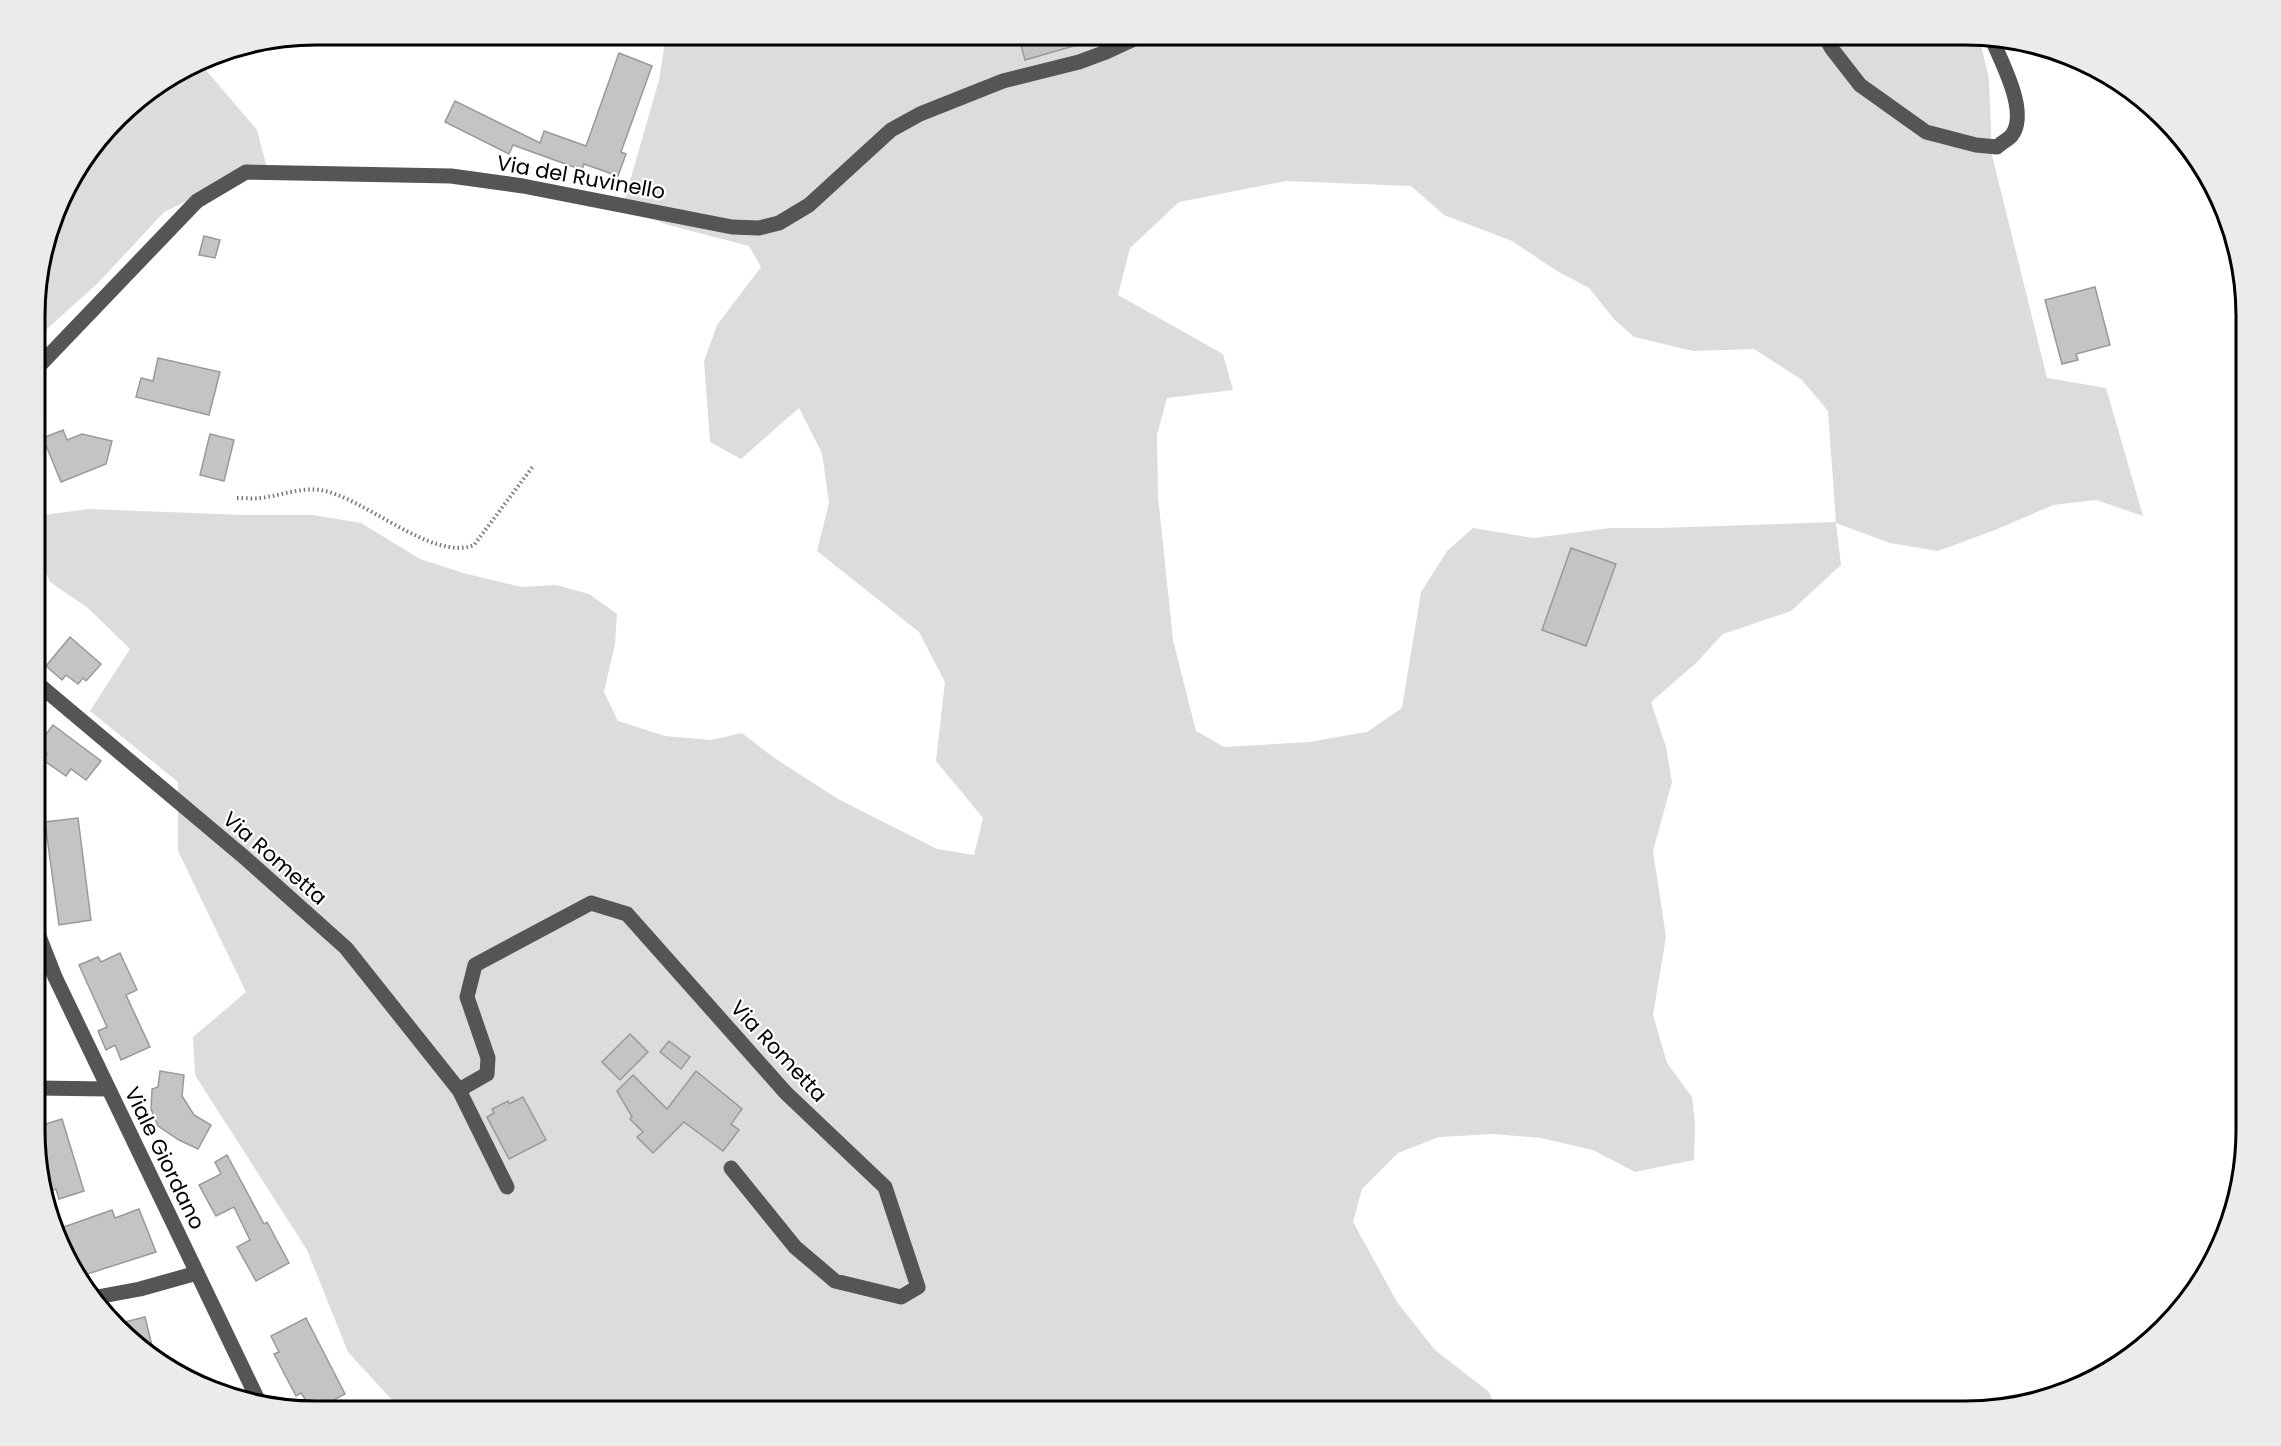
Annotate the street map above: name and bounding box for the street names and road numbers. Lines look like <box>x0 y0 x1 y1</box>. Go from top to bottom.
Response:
street label: Via del Ruvinello <box>495 148 667 206</box>
street label: Via Rometta <box>217 805 333 911</box>
street label: Via Rometta <box>724 994 834 1108</box>
street label: Viale Giordano <box>118 1082 212 1234</box>

